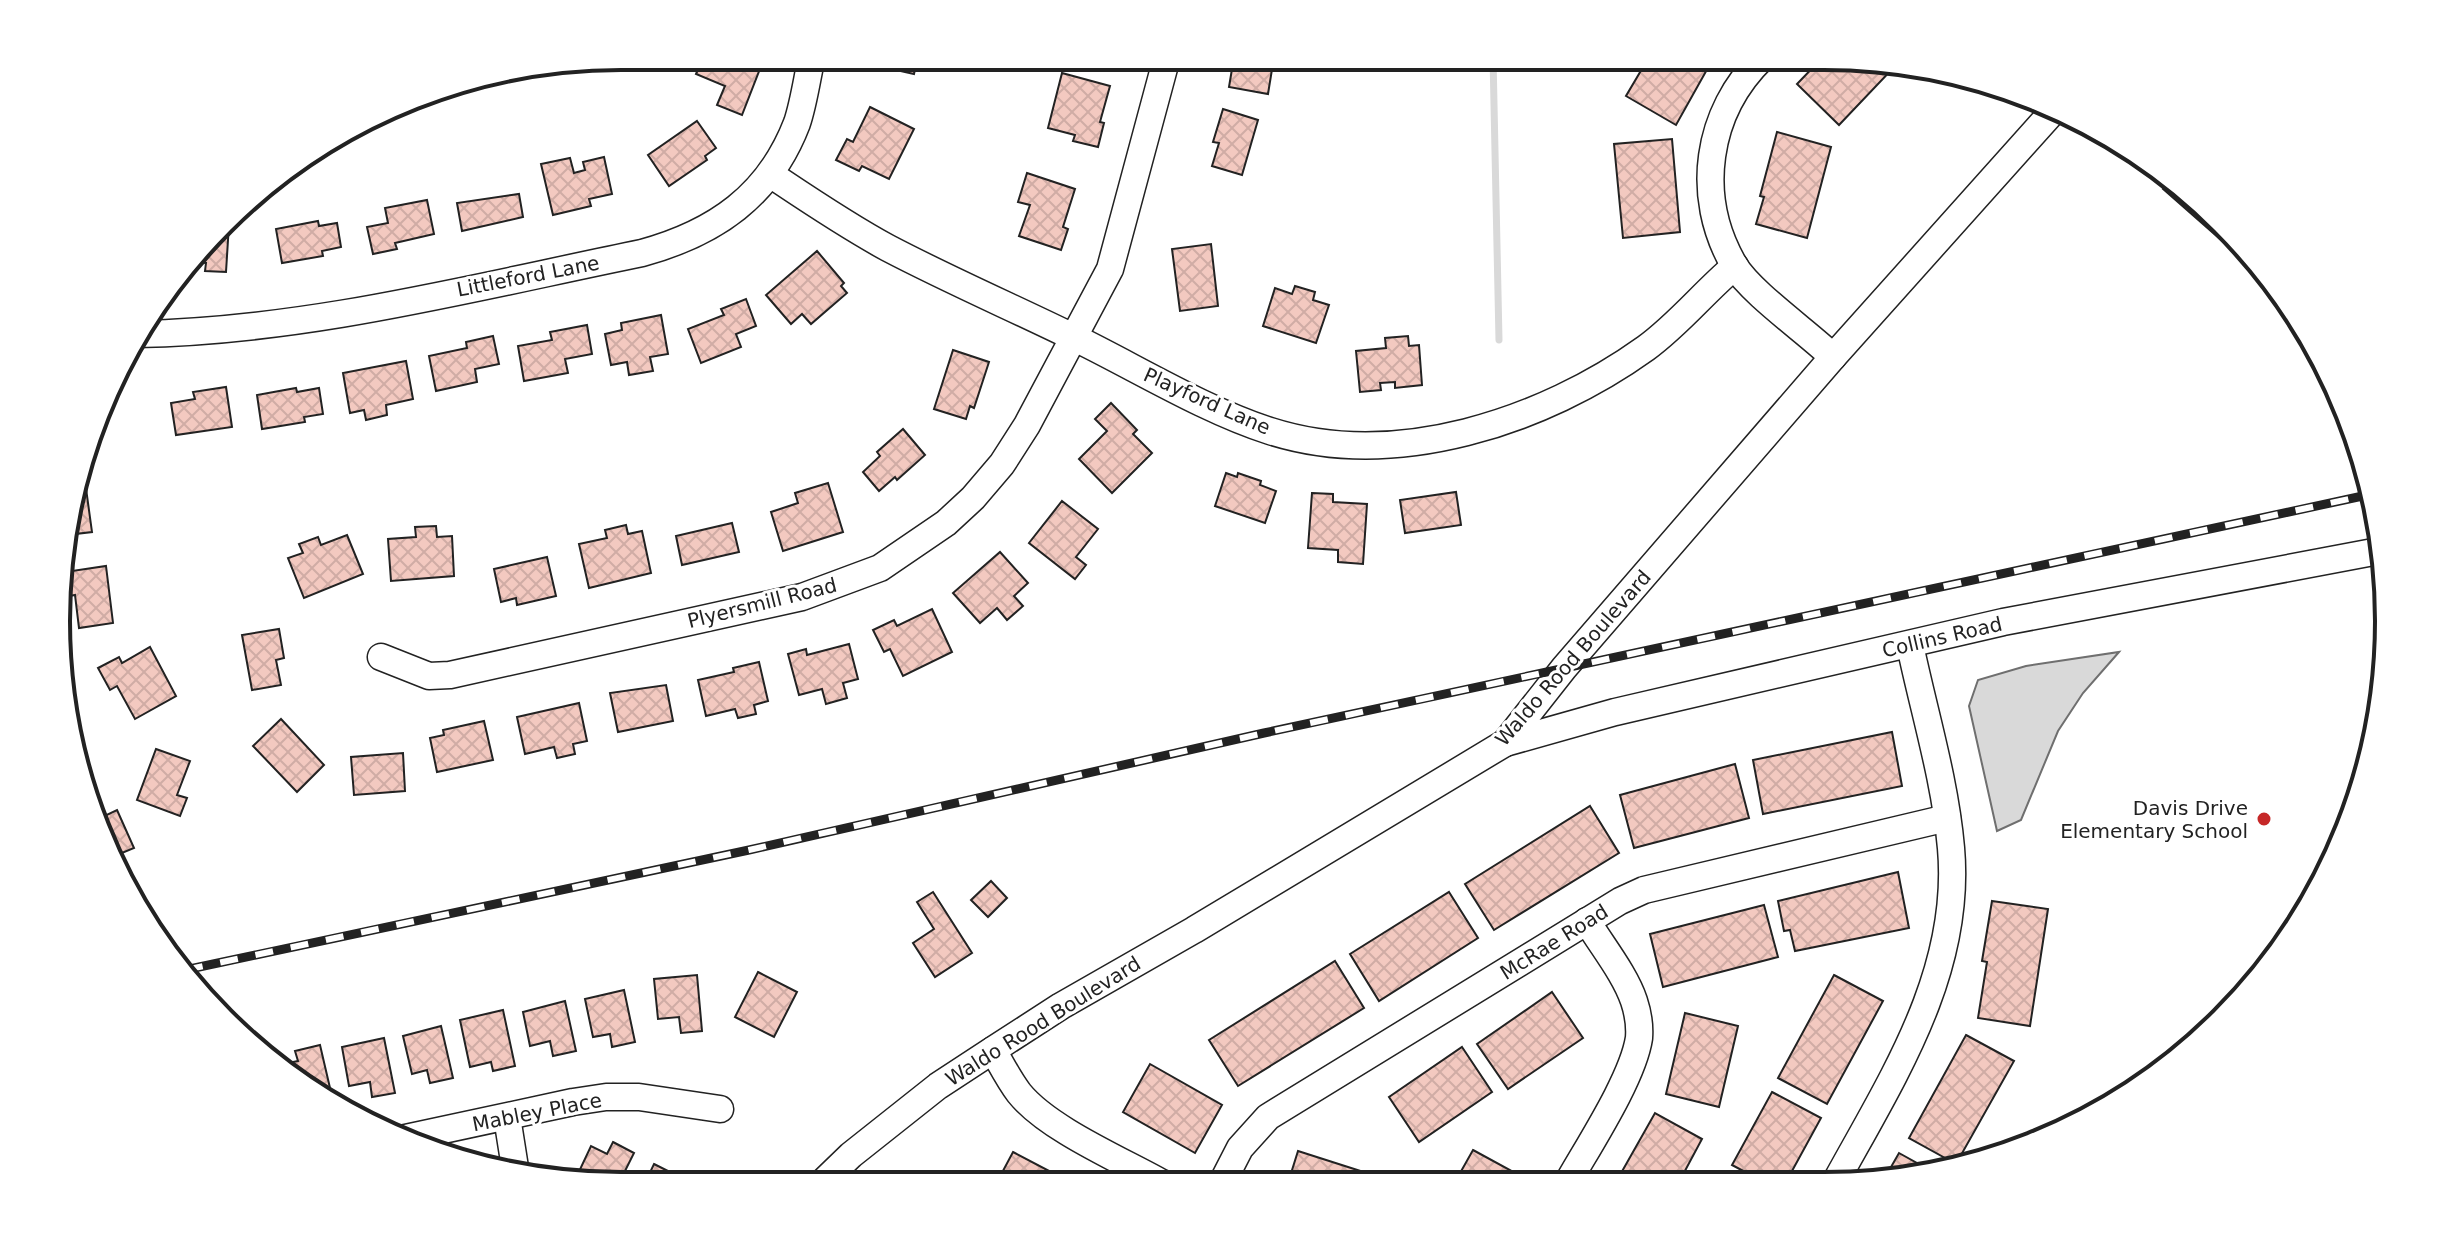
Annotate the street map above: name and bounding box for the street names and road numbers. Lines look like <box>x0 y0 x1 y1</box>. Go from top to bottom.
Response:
street label: Littleford Lane <box>455 250 601 302</box>
street label: Playford Lane <box>1140 362 1274 440</box>
street label: Waldo Rood Boulevard <box>1490 565 1656 751</box>
street label: Plyersmill Road <box>685 573 839 633</box>
street label: Collins Road <box>1880 612 2004 662</box>
street label: McRae Road <box>1496 899 1612 985</box>
street label: Waldo Rood Boulevard <box>941 951 1145 1091</box>
street label: Mabley Place <box>470 1088 604 1136</box>

